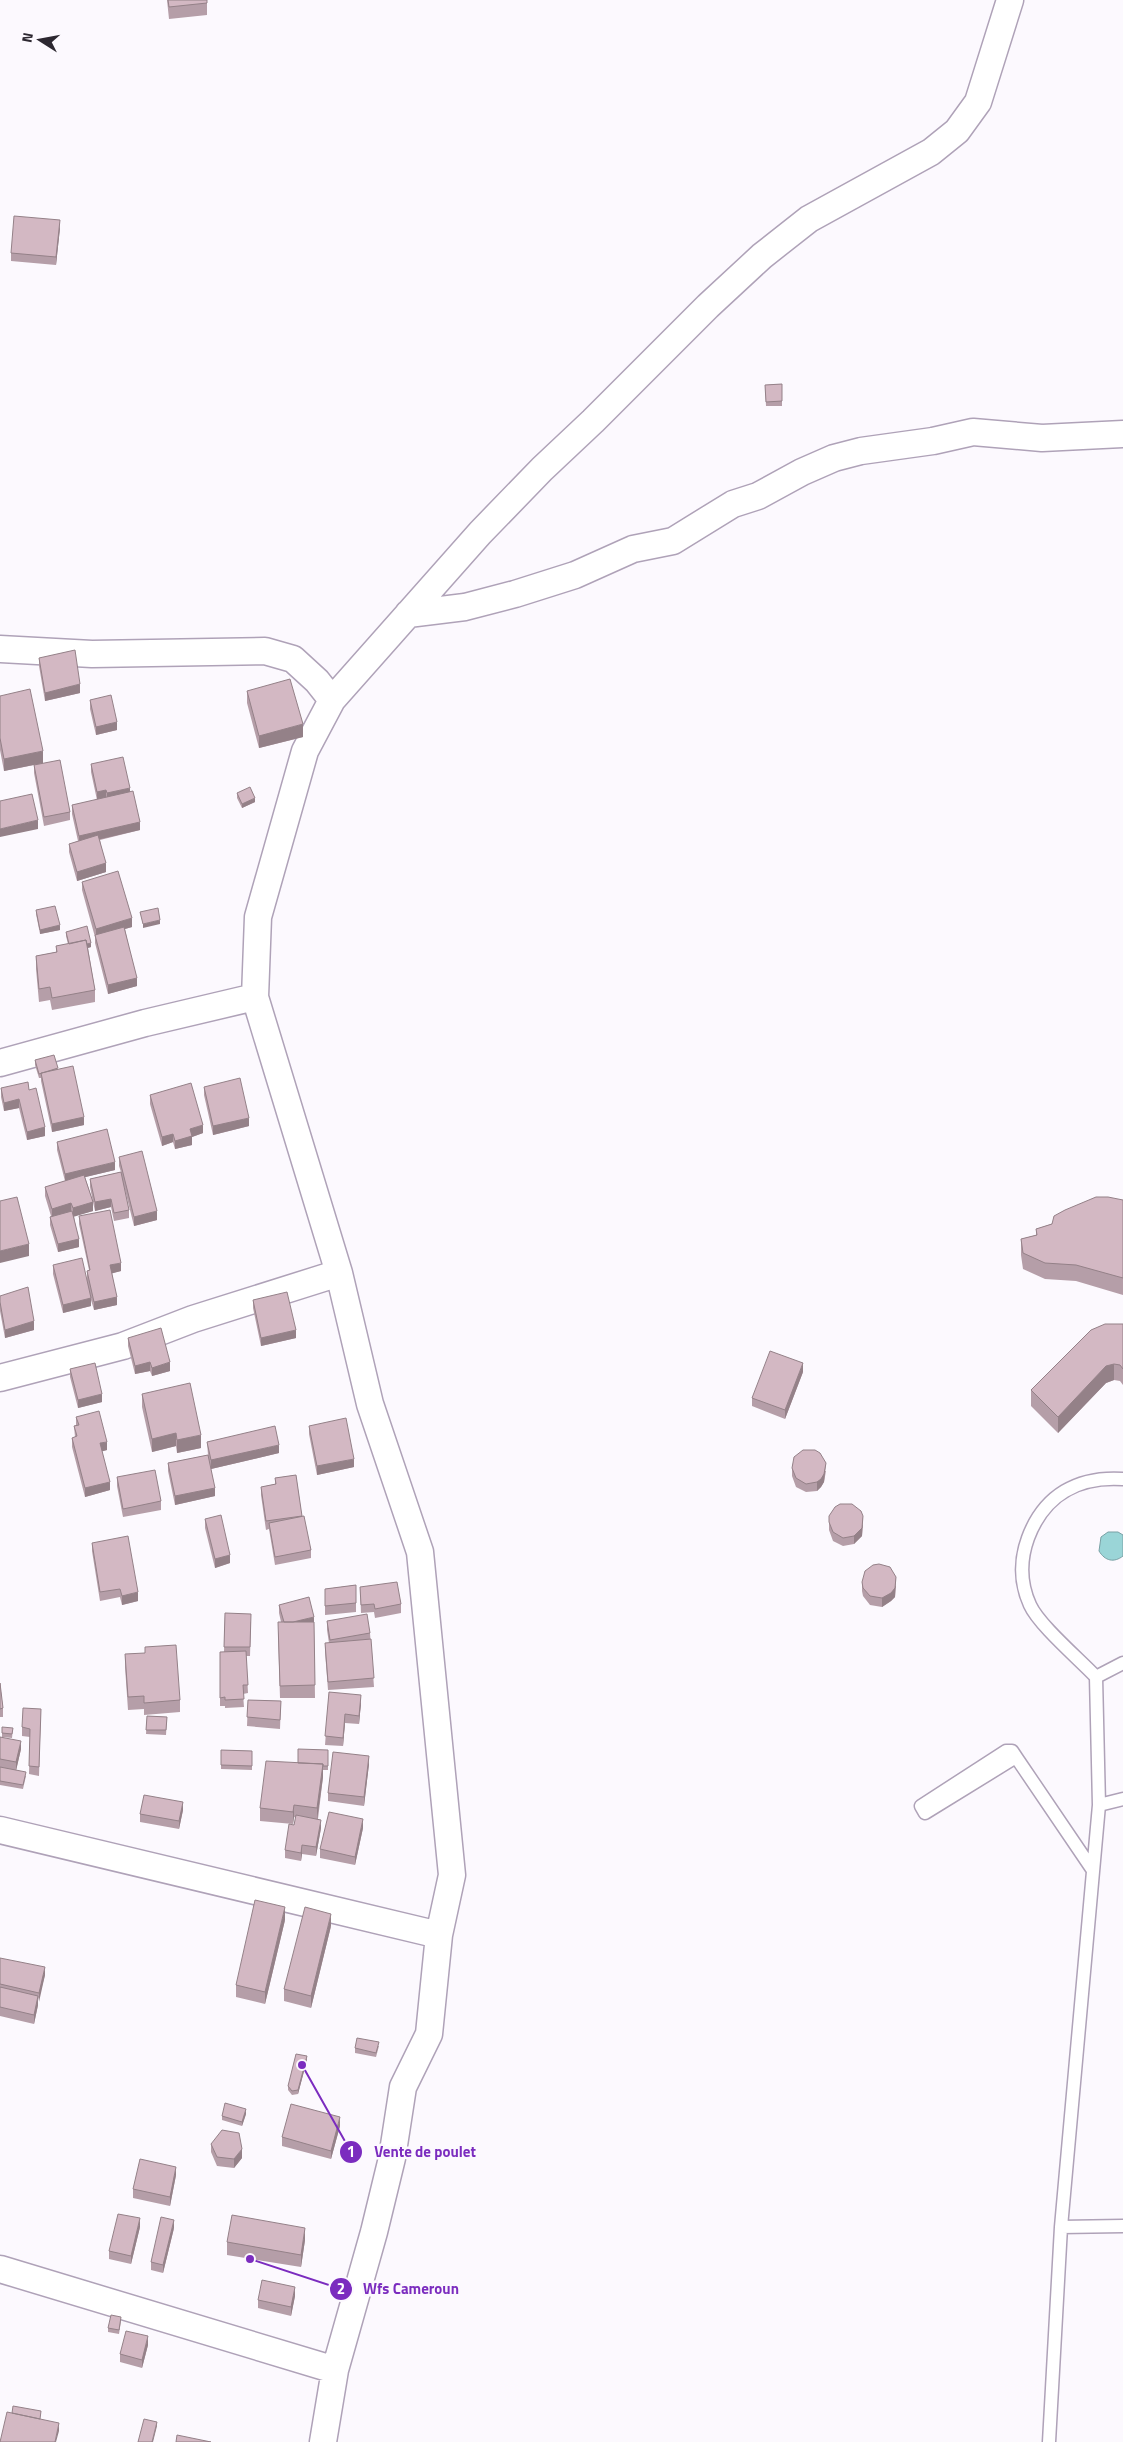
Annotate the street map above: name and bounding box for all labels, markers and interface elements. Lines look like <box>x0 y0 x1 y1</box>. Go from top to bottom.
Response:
north arrow <box>15 15 65 65</box>
text: N <box>16 31 38 44</box>
callout: Vente de poulet <box>339 2137 486 2167</box>
text: 1 <box>347 2140 355 2163</box>
text: Vente de poulet <box>374 2140 476 2163</box>
callout: Wfs Cameroun <box>329 2274 469 2304</box>
text: 2 <box>337 2277 345 2300</box>
text: Wfs Cameroun <box>363 2277 459 2300</box>

